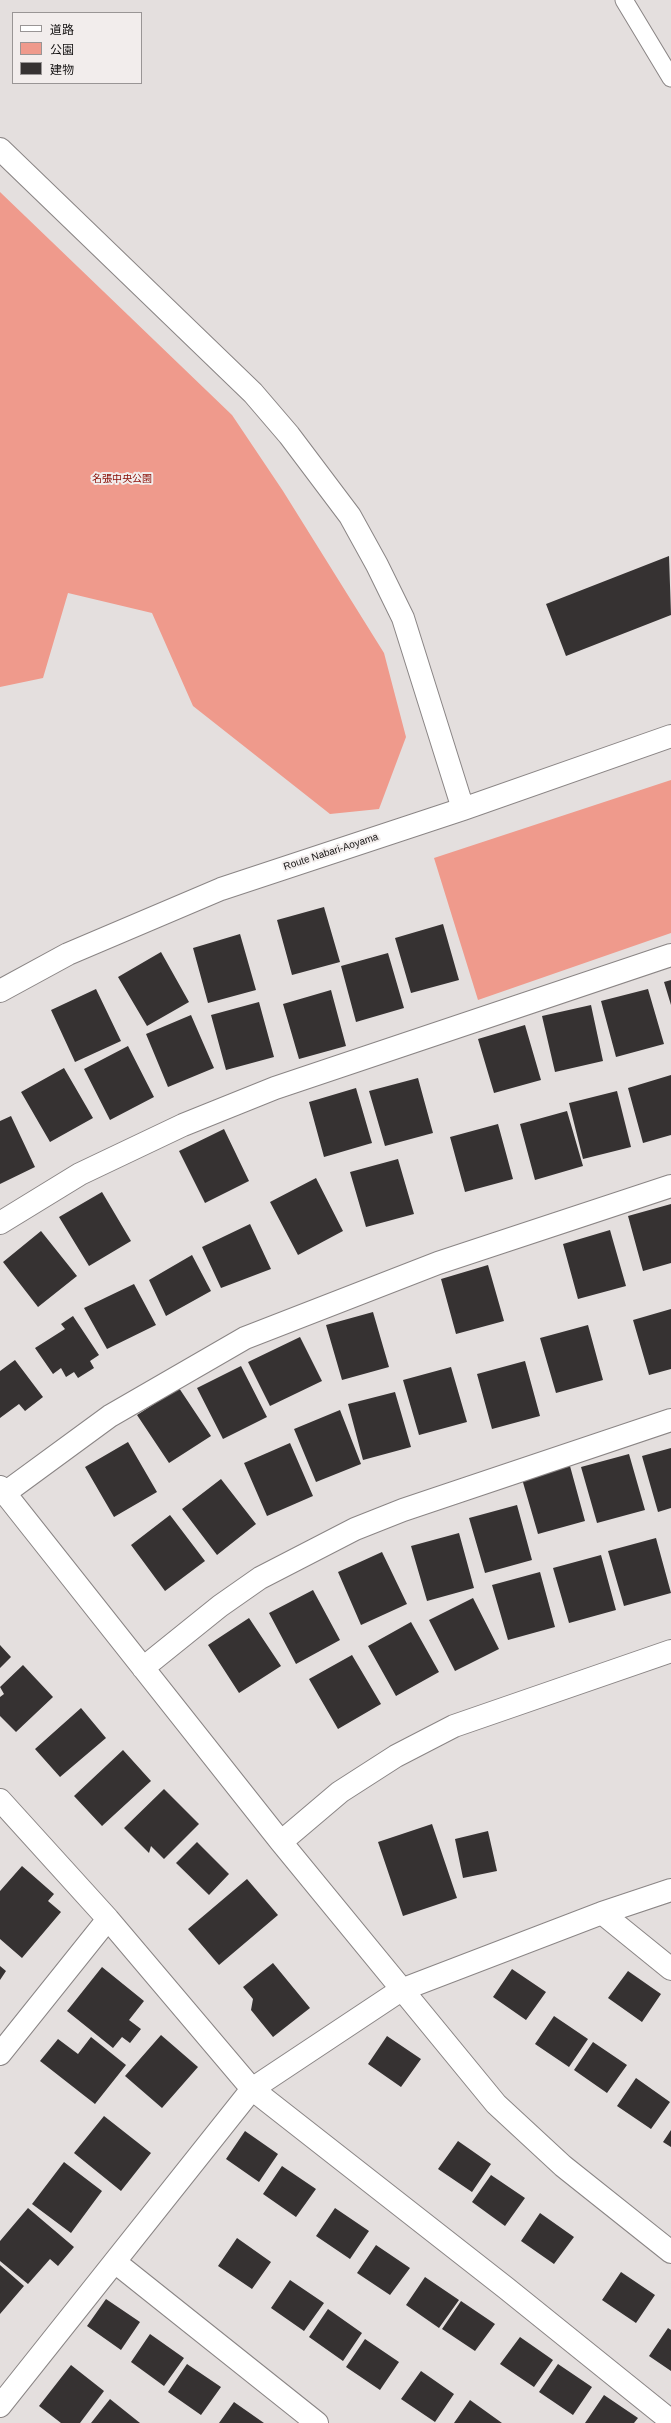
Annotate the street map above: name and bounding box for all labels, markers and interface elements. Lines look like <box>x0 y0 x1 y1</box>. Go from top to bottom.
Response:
legend <box>12 12 142 84</box>
text: 道路 <box>50 23 74 37</box>
text: 公園 <box>50 43 74 57</box>
text: 建物 <box>50 63 74 77</box>
park label: 名張中央公園 <box>92 473 152 485</box>
street label: Route Nabari-Aoyama <box>282 831 380 873</box>

